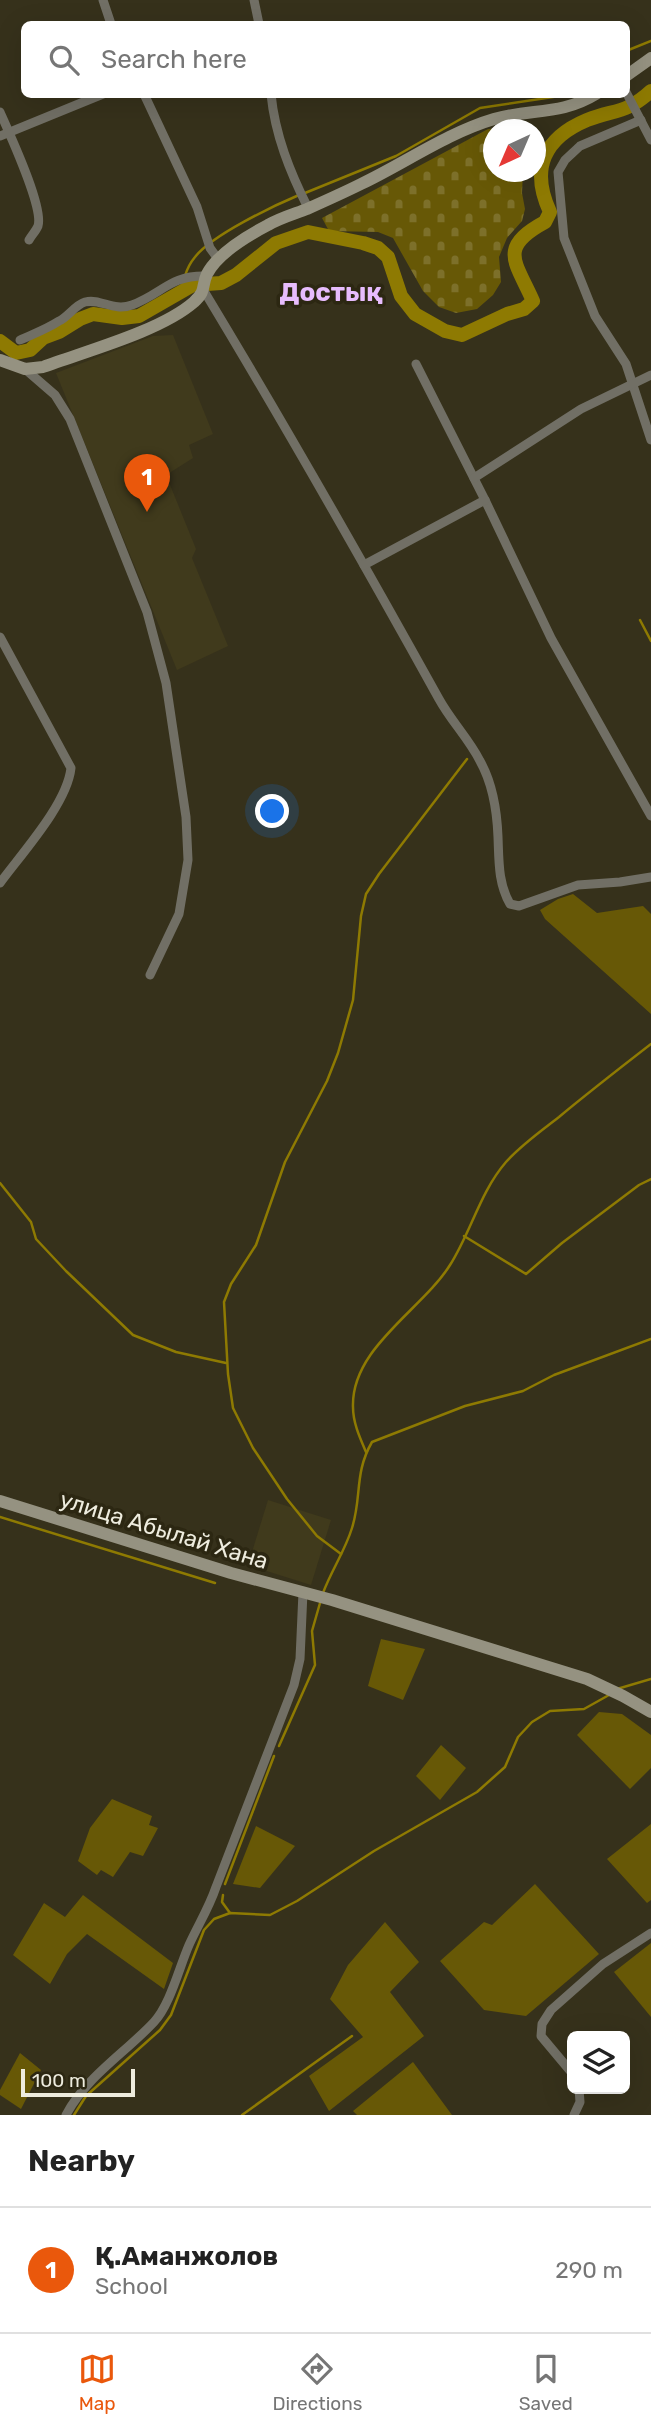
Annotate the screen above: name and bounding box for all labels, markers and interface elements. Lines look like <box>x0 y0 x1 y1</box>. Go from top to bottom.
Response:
search box <box>21 21 630 98</box>
icon: search <box>45 41 83 79</box>
text: Search here <box>101 44 247 75</box>
north arrow <box>483 119 546 182</box>
district label: Достық <box>279 277 383 308</box>
pin: 1 <box>124 454 170 512</box>
your location <box>255 794 289 828</box>
street label: улица Абылай Хана <box>56 1485 272 1575</box>
map controls <box>567 2031 630 2094</box>
button: layers <box>567 2031 630 2094</box>
scale bar <box>21 2066 135 2098</box>
text: 100 m <box>32 2069 86 2092</box>
text: Nearby <box>28 2143 135 2179</box>
text: Қ.Аманжолов <box>95 2241 278 2272</box>
text: 1 <box>45 2256 57 2284</box>
text: 290 m <box>555 2256 623 2284</box>
text: School <box>95 2272 168 2300</box>
tab: Map <box>78 2350 116 2415</box>
tab: Directions <box>272 2350 362 2415</box>
tab: Saved <box>519 2350 573 2415</box>

